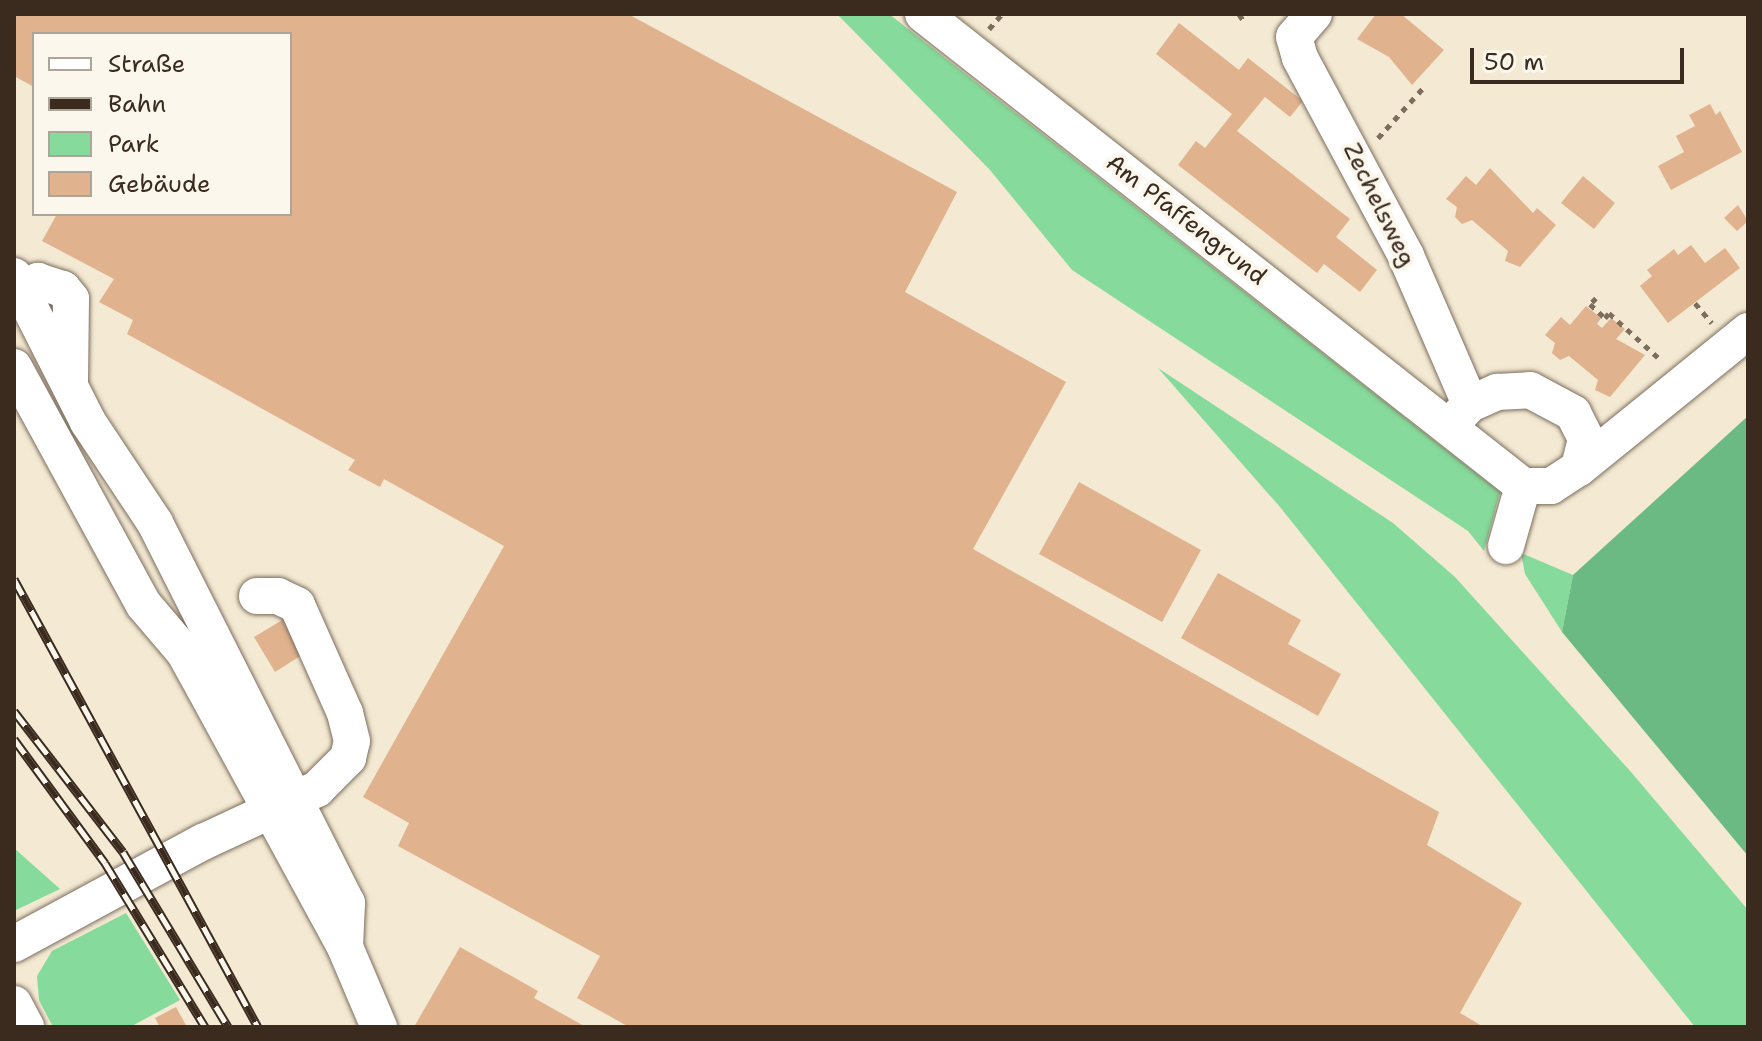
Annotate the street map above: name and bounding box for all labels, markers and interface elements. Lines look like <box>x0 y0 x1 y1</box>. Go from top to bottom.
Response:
legend <box>32 32 292 216</box>
scale bar <box>1474 32 1688 82</box>
text: 50 m <box>1484 46 1544 78</box>
text: Straße <box>108 48 185 80</box>
text: Bahn <box>108 88 166 120</box>
text: Park <box>108 128 160 160</box>
street label: Zechelsweg <box>1337 138 1421 272</box>
street label: Am Pfaffengrund <box>1100 148 1272 292</box>
text: Gebäude <box>108 168 210 200</box>

